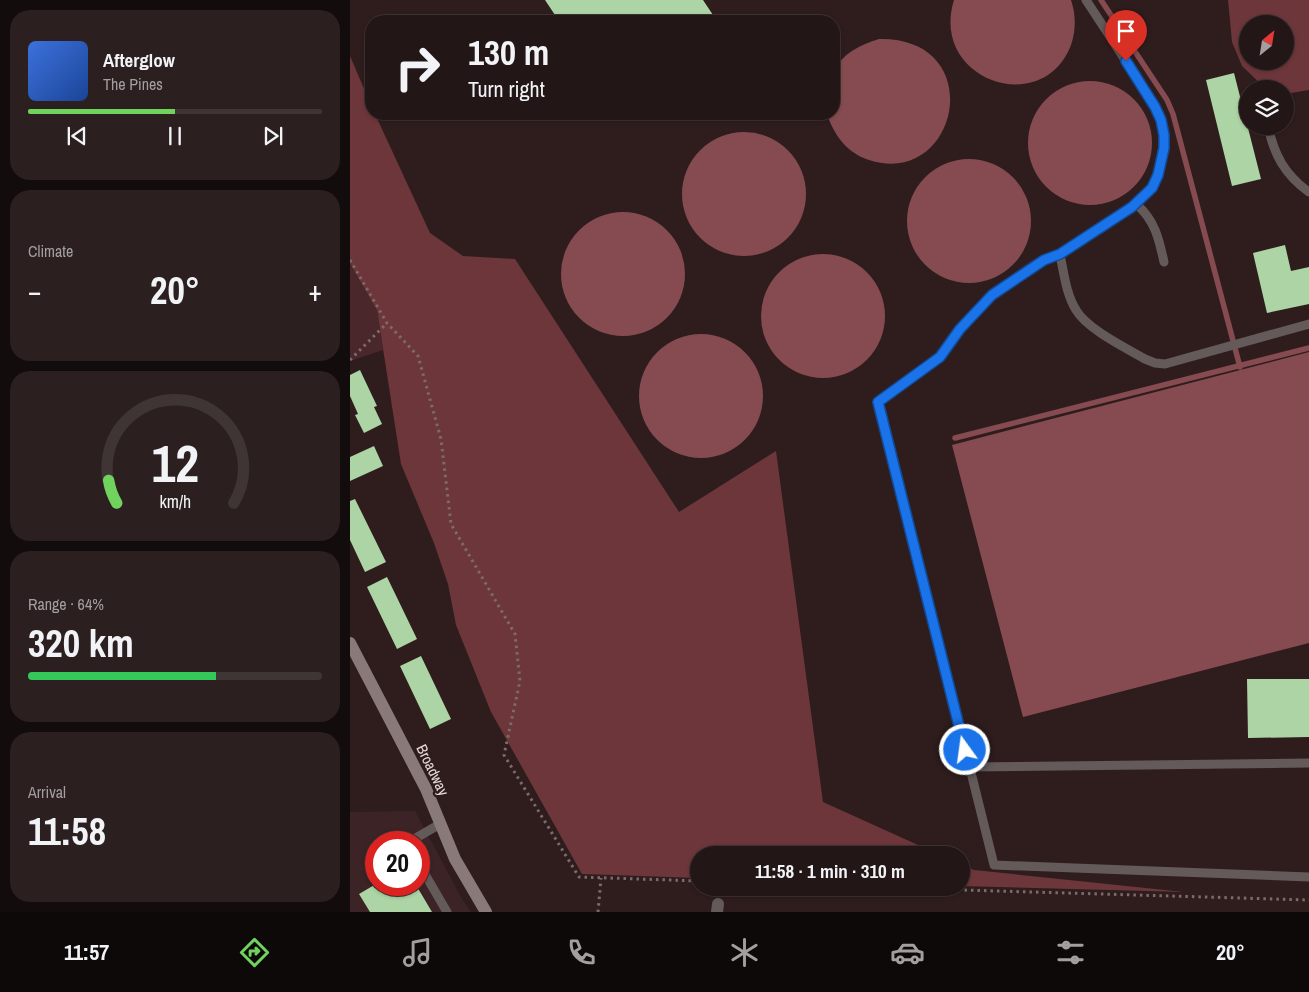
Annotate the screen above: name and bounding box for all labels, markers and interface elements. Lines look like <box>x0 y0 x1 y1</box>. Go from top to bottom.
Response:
pin <box>1105 10 1147 61</box>
north arrow <box>1239 15 1294 70</box>
map controls <box>1239 15 1294 135</box>
icon: arrive <box>1112 17 1140 45</box>
text: 130 m <box>468 29 549 76</box>
icon: right <box>385 35 450 100</box>
text: Afterglow <box>103 47 175 73</box>
text: The Pines <box>103 73 163 95</box>
text: Turn right <box>468 74 545 104</box>
button: layers <box>1239 80 1294 135</box>
icon: previous <box>63 122 91 150</box>
icon: pause <box>161 122 189 150</box>
icon: next <box>259 122 287 150</box>
text: Climate <box>28 240 73 262</box>
text: 20° <box>150 265 200 316</box>
text: − <box>28 272 41 310</box>
text: + <box>309 272 322 310</box>
text: 12 <box>151 428 199 498</box>
text: km/h <box>159 490 191 514</box>
text: Range · 64% <box>28 593 104 615</box>
text: 320 km <box>28 618 134 669</box>
position arrow <box>938 723 990 775</box>
street label: Broadway <box>412 741 455 800</box>
text: Arrival <box>28 781 66 803</box>
text: 11:58 <box>28 806 106 857</box>
speed limit sign: 20 <box>365 831 430 896</box>
text: 11:58 · 1 min · 310 m <box>755 858 905 884</box>
icon: directions <box>237 935 272 970</box>
icon: music <box>400 935 435 970</box>
icon: phone <box>564 935 599 970</box>
icon: climate <box>727 935 762 970</box>
icon: car <box>890 935 925 970</box>
icon: filters <box>1053 935 1088 970</box>
text: 11:57 <box>64 937 109 967</box>
text: 20° <box>1216 937 1245 967</box>

